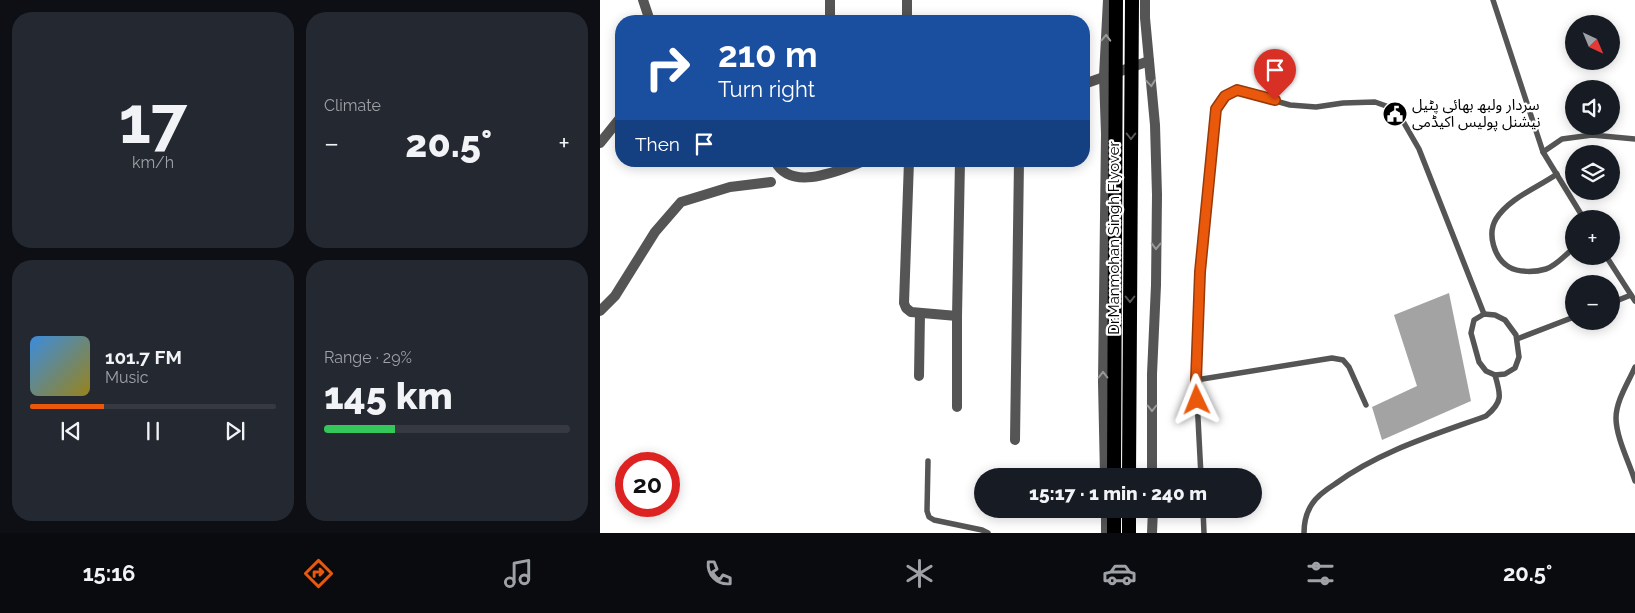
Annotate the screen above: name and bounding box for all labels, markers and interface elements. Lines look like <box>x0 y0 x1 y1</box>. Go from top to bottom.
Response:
north arrow <box>1565 15 1620 70</box>
map controls <box>1565 15 1620 330</box>
one-way arrow <box>1100 33 1111 41</box>
text: 210 m <box>718 34 818 75</box>
icon: right <box>635 35 700 100</box>
pin <box>1254 49 1296 100</box>
icon: arrive <box>1261 56 1289 84</box>
text: Turn right <box>718 76 815 102</box>
one-way arrow <box>1145 80 1156 88</box>
button: sound <box>1565 80 1620 135</box>
text: 17 <box>119 82 187 158</box>
text: Climate <box>324 96 381 115</box>
place label: سردار ولبھ بھائی پٹیل نیشنل پولیس اکیڈمی <box>1412 96 1540 132</box>
public building icon: سردار ولبھ بھائی پٹیل نیشنل پولیس اکیڈمی <box>1382 101 1408 127</box>
text: 20.5° <box>405 121 492 166</box>
text: − <box>324 127 339 160</box>
text: + <box>558 127 570 160</box>
icon: arrive <box>690 130 718 158</box>
one-way arrow <box>1126 132 1136 140</box>
text: Then <box>635 133 680 155</box>
street label: Dr.Manmohan Singh Flyover <box>1105 141 1123 335</box>
button: layers <box>1565 145 1620 200</box>
text: km/h <box>132 153 174 172</box>
button: + <box>1565 210 1620 265</box>
one-way arrow <box>1151 242 1162 250</box>
button: − <box>1565 275 1620 330</box>
one-way arrow <box>1125 295 1135 303</box>
text: 101.7 FM <box>105 346 182 368</box>
text: Range · 29% <box>324 348 412 367</box>
text: Music <box>105 368 149 387</box>
one-way arrow <box>1098 371 1108 378</box>
text: 145 km <box>324 373 453 418</box>
position arrow <box>1170 373 1222 425</box>
one-way arrow <box>1147 404 1157 412</box>
icon: previous <box>57 417 85 445</box>
icon: pause <box>139 417 167 445</box>
icon: next <box>221 417 249 445</box>
speed limit sign: 20 <box>615 452 680 517</box>
text: 15:17 · 1 min · 240 m <box>1029 482 1207 504</box>
icon: directions <box>301 556 336 591</box>
icon: music <box>501 556 536 591</box>
icon: phone <box>701 556 736 591</box>
icon: climate <box>902 556 937 591</box>
icon: car <box>1102 556 1137 591</box>
icon: filters <box>1303 556 1338 591</box>
text: 15:16 <box>83 560 135 586</box>
text: 20.5° <box>1503 560 1552 586</box>

